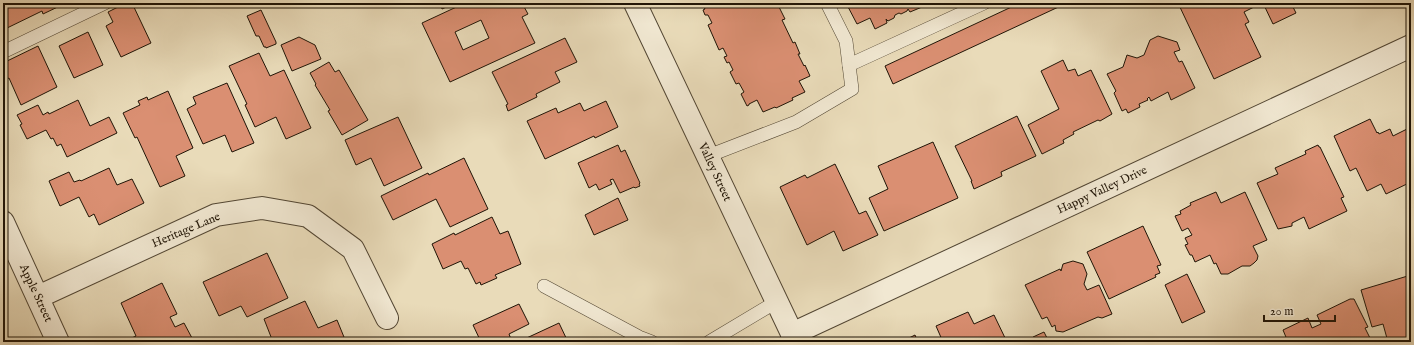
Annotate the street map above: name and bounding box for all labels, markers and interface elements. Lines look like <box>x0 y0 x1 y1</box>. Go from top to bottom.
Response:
street label: Valley Street <box>695 140 735 204</box>
street label: Happy Valley Drive <box>1055 162 1150 218</box>
street label: Heritage Lane <box>150 209 223 251</box>
street label: Apple Street <box>15 261 56 325</box>
scale bar <box>1264 297 1335 323</box>
text: 20 m <box>1270 304 1293 319</box>

